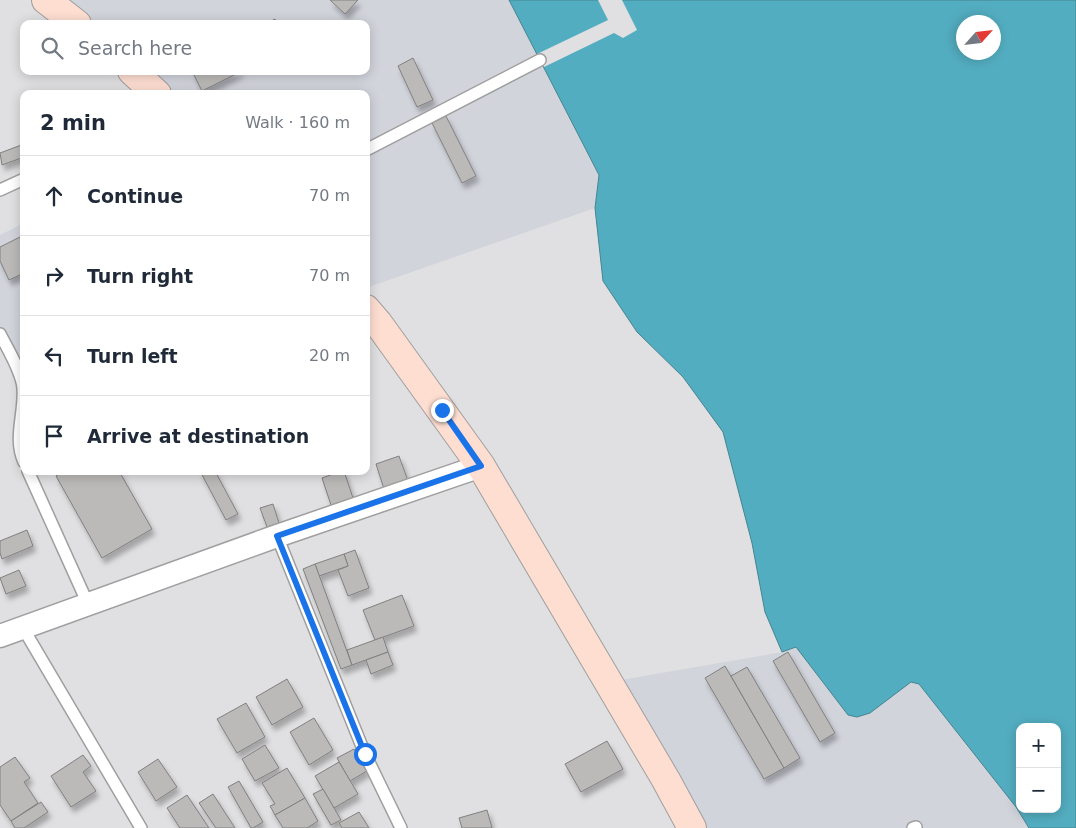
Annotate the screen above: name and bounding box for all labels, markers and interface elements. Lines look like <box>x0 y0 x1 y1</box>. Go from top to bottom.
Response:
north arrow <box>956 15 1001 60</box>
search box <box>20 20 370 75</box>
icon: search <box>38 34 66 62</box>
text: Search here <box>78 37 192 59</box>
text: 2 min <box>40 111 106 135</box>
text: Walk · 160 m <box>245 113 350 132</box>
icon: ahead <box>40 182 68 210</box>
text: Continue <box>87 185 183 207</box>
text: 70 m <box>309 186 350 205</box>
icon: right <box>40 262 68 290</box>
text: Turn right <box>87 265 193 287</box>
text: 70 m <box>309 266 350 285</box>
icon: left <box>40 342 68 370</box>
text: Turn left <box>87 345 178 367</box>
text: 20 m <box>309 346 350 365</box>
route end <box>431 399 454 422</box>
icon: arrive <box>40 422 68 450</box>
text: Arrive at destination <box>87 425 309 447</box>
map controls <box>1016 723 1061 813</box>
button: + <box>1016 723 1061 768</box>
route start <box>354 743 377 766</box>
button: − <box>1016 768 1061 813</box>

